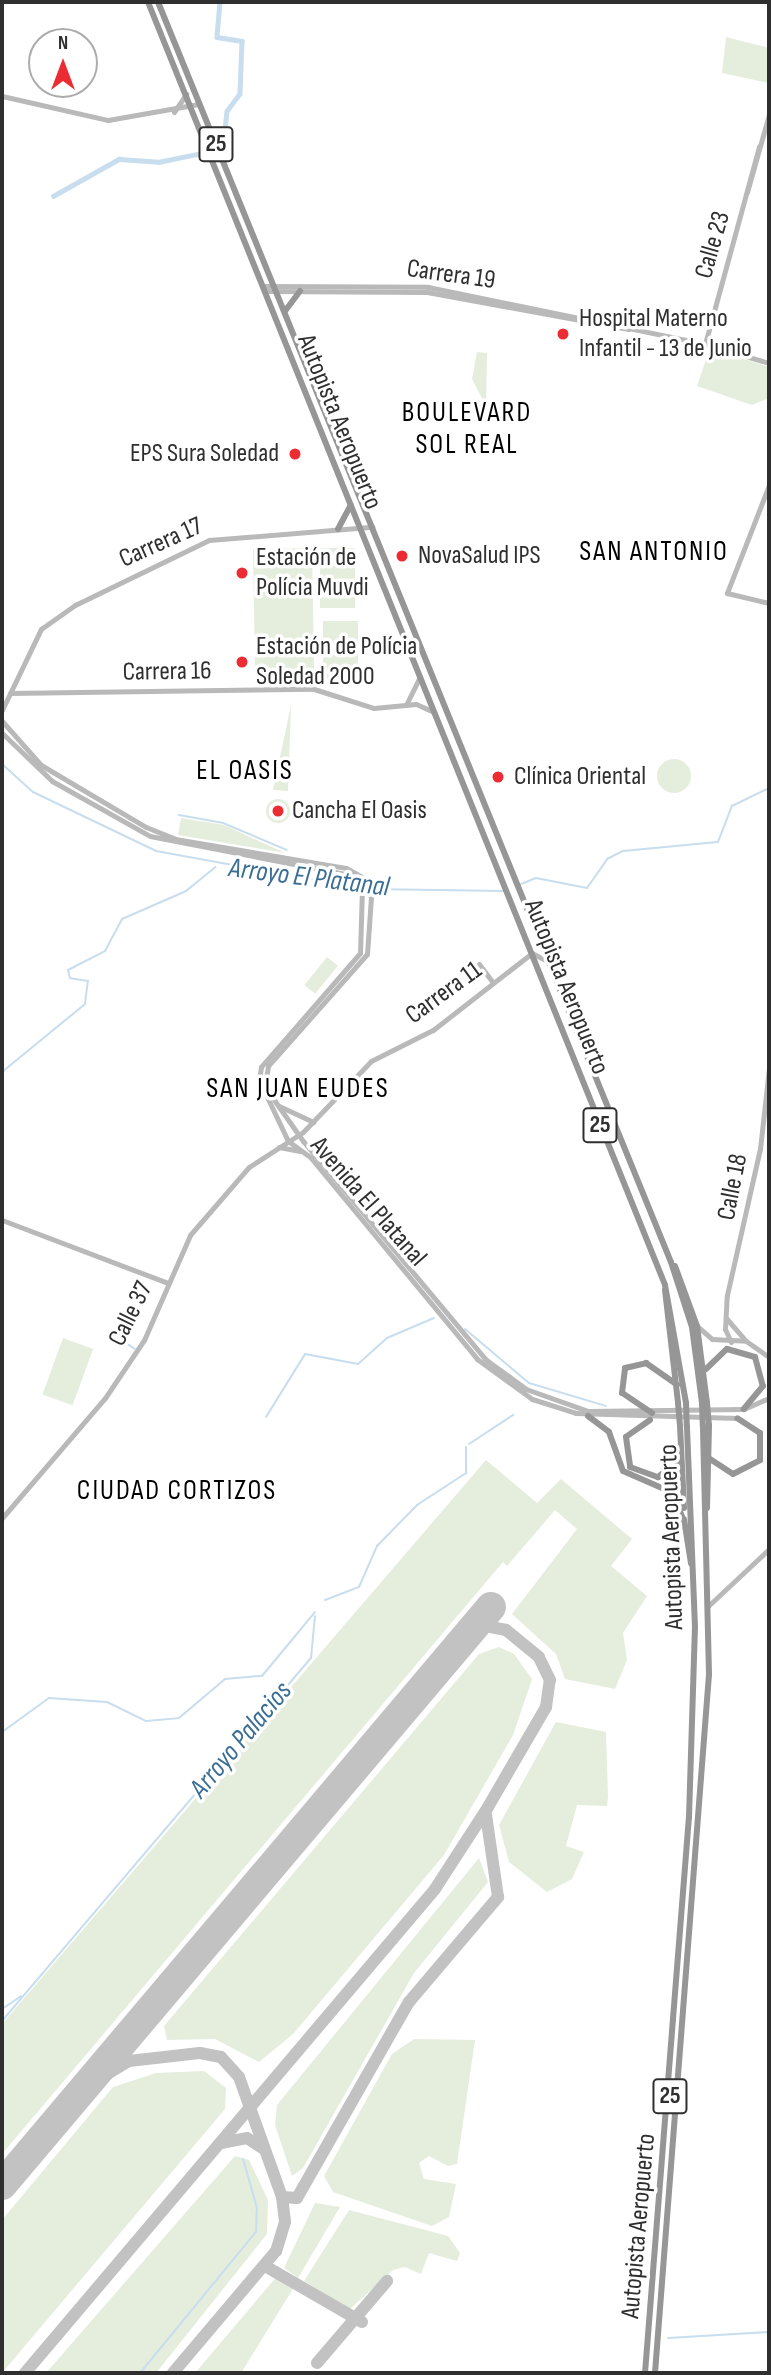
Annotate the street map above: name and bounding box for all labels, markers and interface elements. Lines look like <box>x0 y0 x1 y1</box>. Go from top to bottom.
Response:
north arrow <box>28 28 98 98</box>
text: N <box>58 32 68 55</box>
road number: 25 <box>197 124 235 164</box>
street label: Calle 23 <box>689 208 737 282</box>
street label: Carrera 19 <box>405 253 497 297</box>
place label: Hospital Materno Infantil - 13 de Junio <box>579 303 752 364</box>
marker: Hospital Materno Infantil - 13 de Junio <box>553 324 573 344</box>
street label: Autopista Aeropuerto <box>290 330 388 514</box>
district label: BOULEVARD SOL REAL <box>403 396 531 462</box>
place label: EPS Sura Soledad <box>130 438 279 470</box>
marker: EPS Sura Soledad <box>285 444 305 464</box>
street label: Carrera 17 <box>115 511 207 575</box>
district label: SAN ANTONIO <box>581 535 727 569</box>
place label: NovaSalud IPS <box>418 540 541 572</box>
place label: Estación de Polícia Muvdi <box>256 542 369 604</box>
marker: NovaSalud IPS <box>392 546 412 566</box>
marker: Estación de Polícia Muvdi <box>234 565 250 581</box>
place label: Estación de Polícia Soledad 2000 <box>256 631 417 692</box>
marker: Estación de Polícia Soledad 2000 <box>234 654 250 670</box>
street label: Carrera 16 <box>122 656 212 688</box>
district label: EL OASIS <box>197 754 293 788</box>
place label: Clínica Oriental <box>514 761 646 793</box>
marker: Clínica Oriental <box>488 767 508 787</box>
place label: Cancha El Oasis <box>292 795 427 827</box>
marker: Cancha El Oasis <box>270 803 286 819</box>
water label: Arroyo El Platanal <box>227 851 391 905</box>
street label: Autopista Aeropuerto <box>517 895 615 1079</box>
street label: Carrera 11 <box>400 955 488 1031</box>
district label: SAN JUAN EUDES <box>208 1072 388 1106</box>
road number: 25 <box>581 1105 619 1146</box>
street label: Avenida El Platanal <box>303 1131 433 1273</box>
street label: Calle 18 <box>711 1151 755 1223</box>
street label: Calle 37 <box>102 1277 160 1351</box>
street label: Autopista Aeropuerto <box>653 1444 691 1630</box>
district label: CIUDAD CORTIZOS <box>79 1474 275 1508</box>
water label: Arroyo Palacios <box>183 1675 299 1805</box>
road number: 25 <box>651 2076 689 2116</box>
street label: Autopista Aeropuerto <box>615 2132 663 2320</box>

